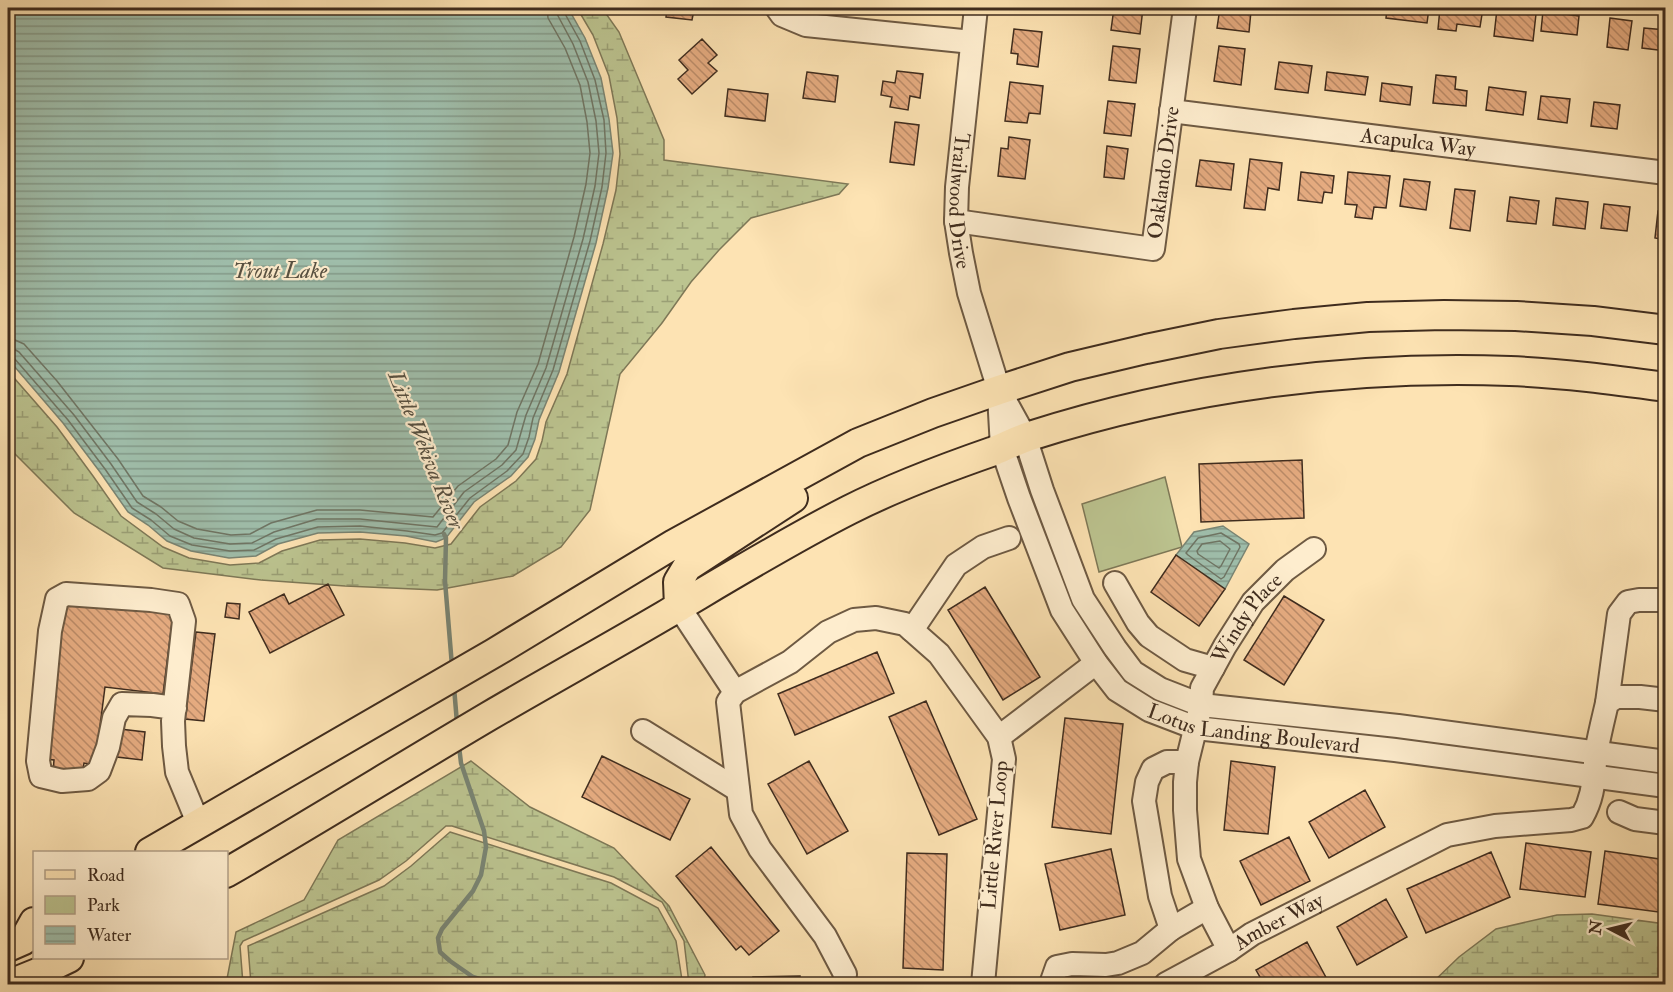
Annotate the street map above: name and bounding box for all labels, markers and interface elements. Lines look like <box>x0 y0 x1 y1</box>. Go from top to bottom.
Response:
street label: Oaklando Drive <box>1141 104 1185 241</box>
street label: Acapulca Way <box>1358 121 1478 163</box>
street label: Trailwood Drive <box>943 132 977 271</box>
water label: Trout Lake <box>233 257 328 285</box>
water label: Little Wekiva River <box>381 366 471 535</box>
street label: Windy Place <box>1204 567 1288 668</box>
street label: Lotus Landing Boulevard <box>1144 697 1362 760</box>
street label: Little River Loop <box>975 759 1015 911</box>
legend <box>33 851 228 959</box>
text: Road <box>87 864 125 887</box>
street label: Amber Way <box>1227 886 1329 957</box>
text: Park <box>87 894 120 917</box>
north arrow <box>1580 899 1640 959</box>
text: N <box>1585 918 1607 937</box>
text: Water <box>86 924 131 947</box>

